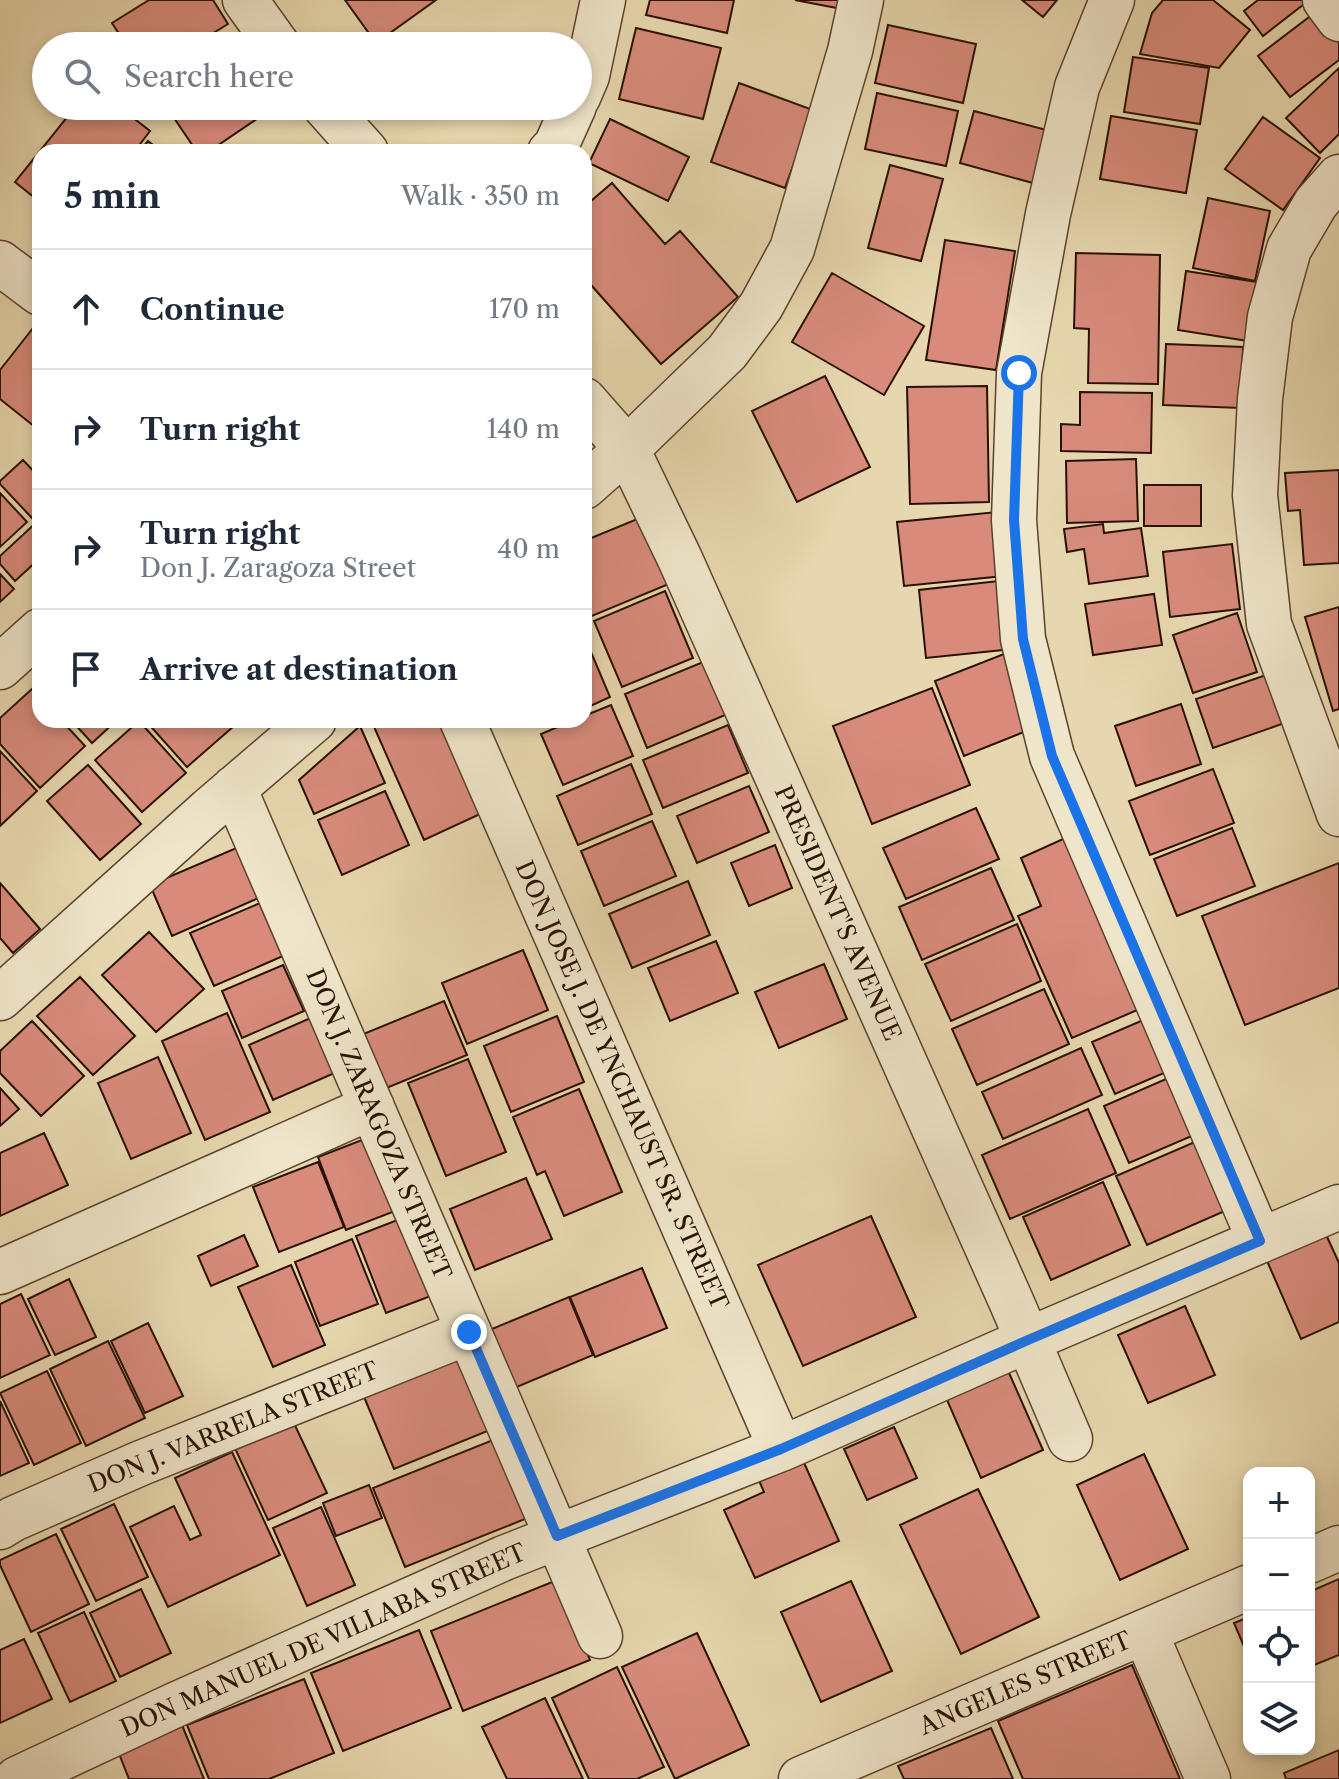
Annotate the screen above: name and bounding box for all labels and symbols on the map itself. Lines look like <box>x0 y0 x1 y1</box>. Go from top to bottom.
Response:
route start <box>1001 355 1037 391</box>
street label: PRESIDENT'S AVENUE <box>769 781 907 1045</box>
street label: DON JOSE J. DE YNCHAUST SR. STREET <box>509 856 735 1314</box>
street label: DON J. ZARAGOZA STREET <box>300 964 458 1284</box>
route end <box>451 1314 487 1350</box>
street label: DON J. VARRELA STREET <box>84 1355 382 1499</box>
street label: DON MANUEL DE VILLABA STREET <box>116 1537 530 1743</box>
street label: ANGELES STREET <box>914 1625 1135 1741</box>

